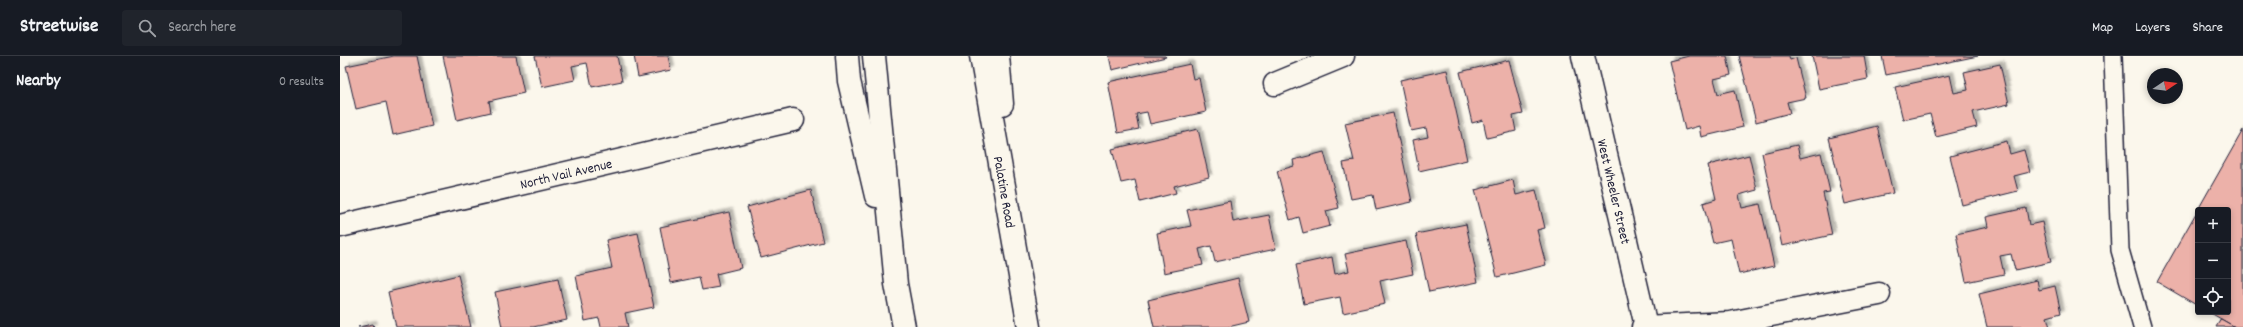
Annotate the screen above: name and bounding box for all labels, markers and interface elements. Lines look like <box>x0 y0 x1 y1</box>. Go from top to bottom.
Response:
search box <box>122 10 402 46</box>
text: Streetwise <box>20 14 98 41</box>
icon: search <box>136 17 158 39</box>
text: Search here <box>168 17 236 39</box>
text: Map <box>2092 18 2113 38</box>
text: Layers <box>2135 18 2170 38</box>
text: Share <box>2192 18 2223 38</box>
north arrow <box>2147 68 2183 104</box>
text: Nearby <box>16 70 60 94</box>
text: 0 results <box>279 73 324 92</box>
street label: West Wheeler Street <box>1591 137 1635 246</box>
street label: North Vail Avenue <box>518 155 614 196</box>
street label: Palatine Road <box>987 155 1019 230</box>
map controls <box>2195 207 2231 315</box>
button: + <box>2195 207 2231 243</box>
button: − <box>2195 243 2231 279</box>
button: locate <box>2195 279 2231 315</box>

